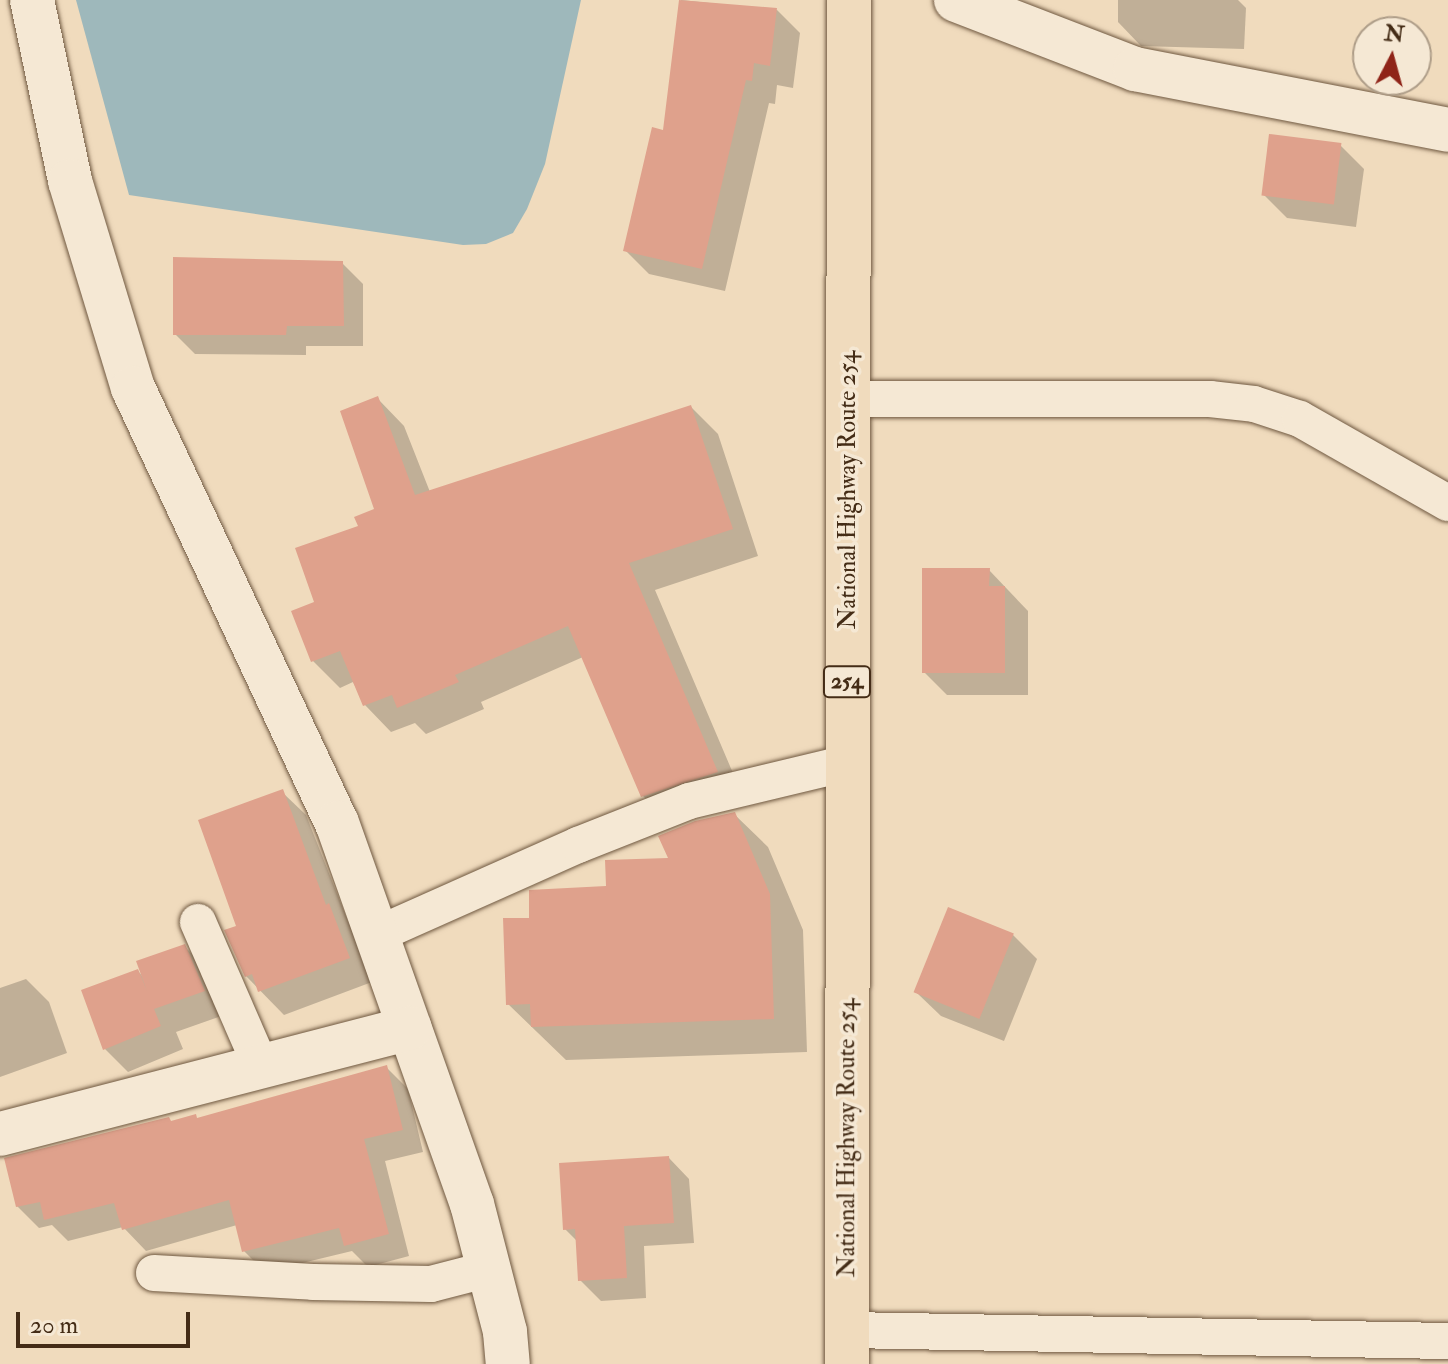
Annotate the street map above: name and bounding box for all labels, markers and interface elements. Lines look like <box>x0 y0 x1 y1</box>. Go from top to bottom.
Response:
north arrow <box>1352 16 1432 96</box>
text: N <box>1383 19 1406 49</box>
street label: National Highway Route 254 <box>834 351 862 629</box>
road number: 254 <box>821 664 873 700</box>
street label: National Highway Route 254 <box>833 999 861 1277</box>
scale bar <box>20 1296 194 1346</box>
text: 20 m <box>30 1310 78 1341</box>

